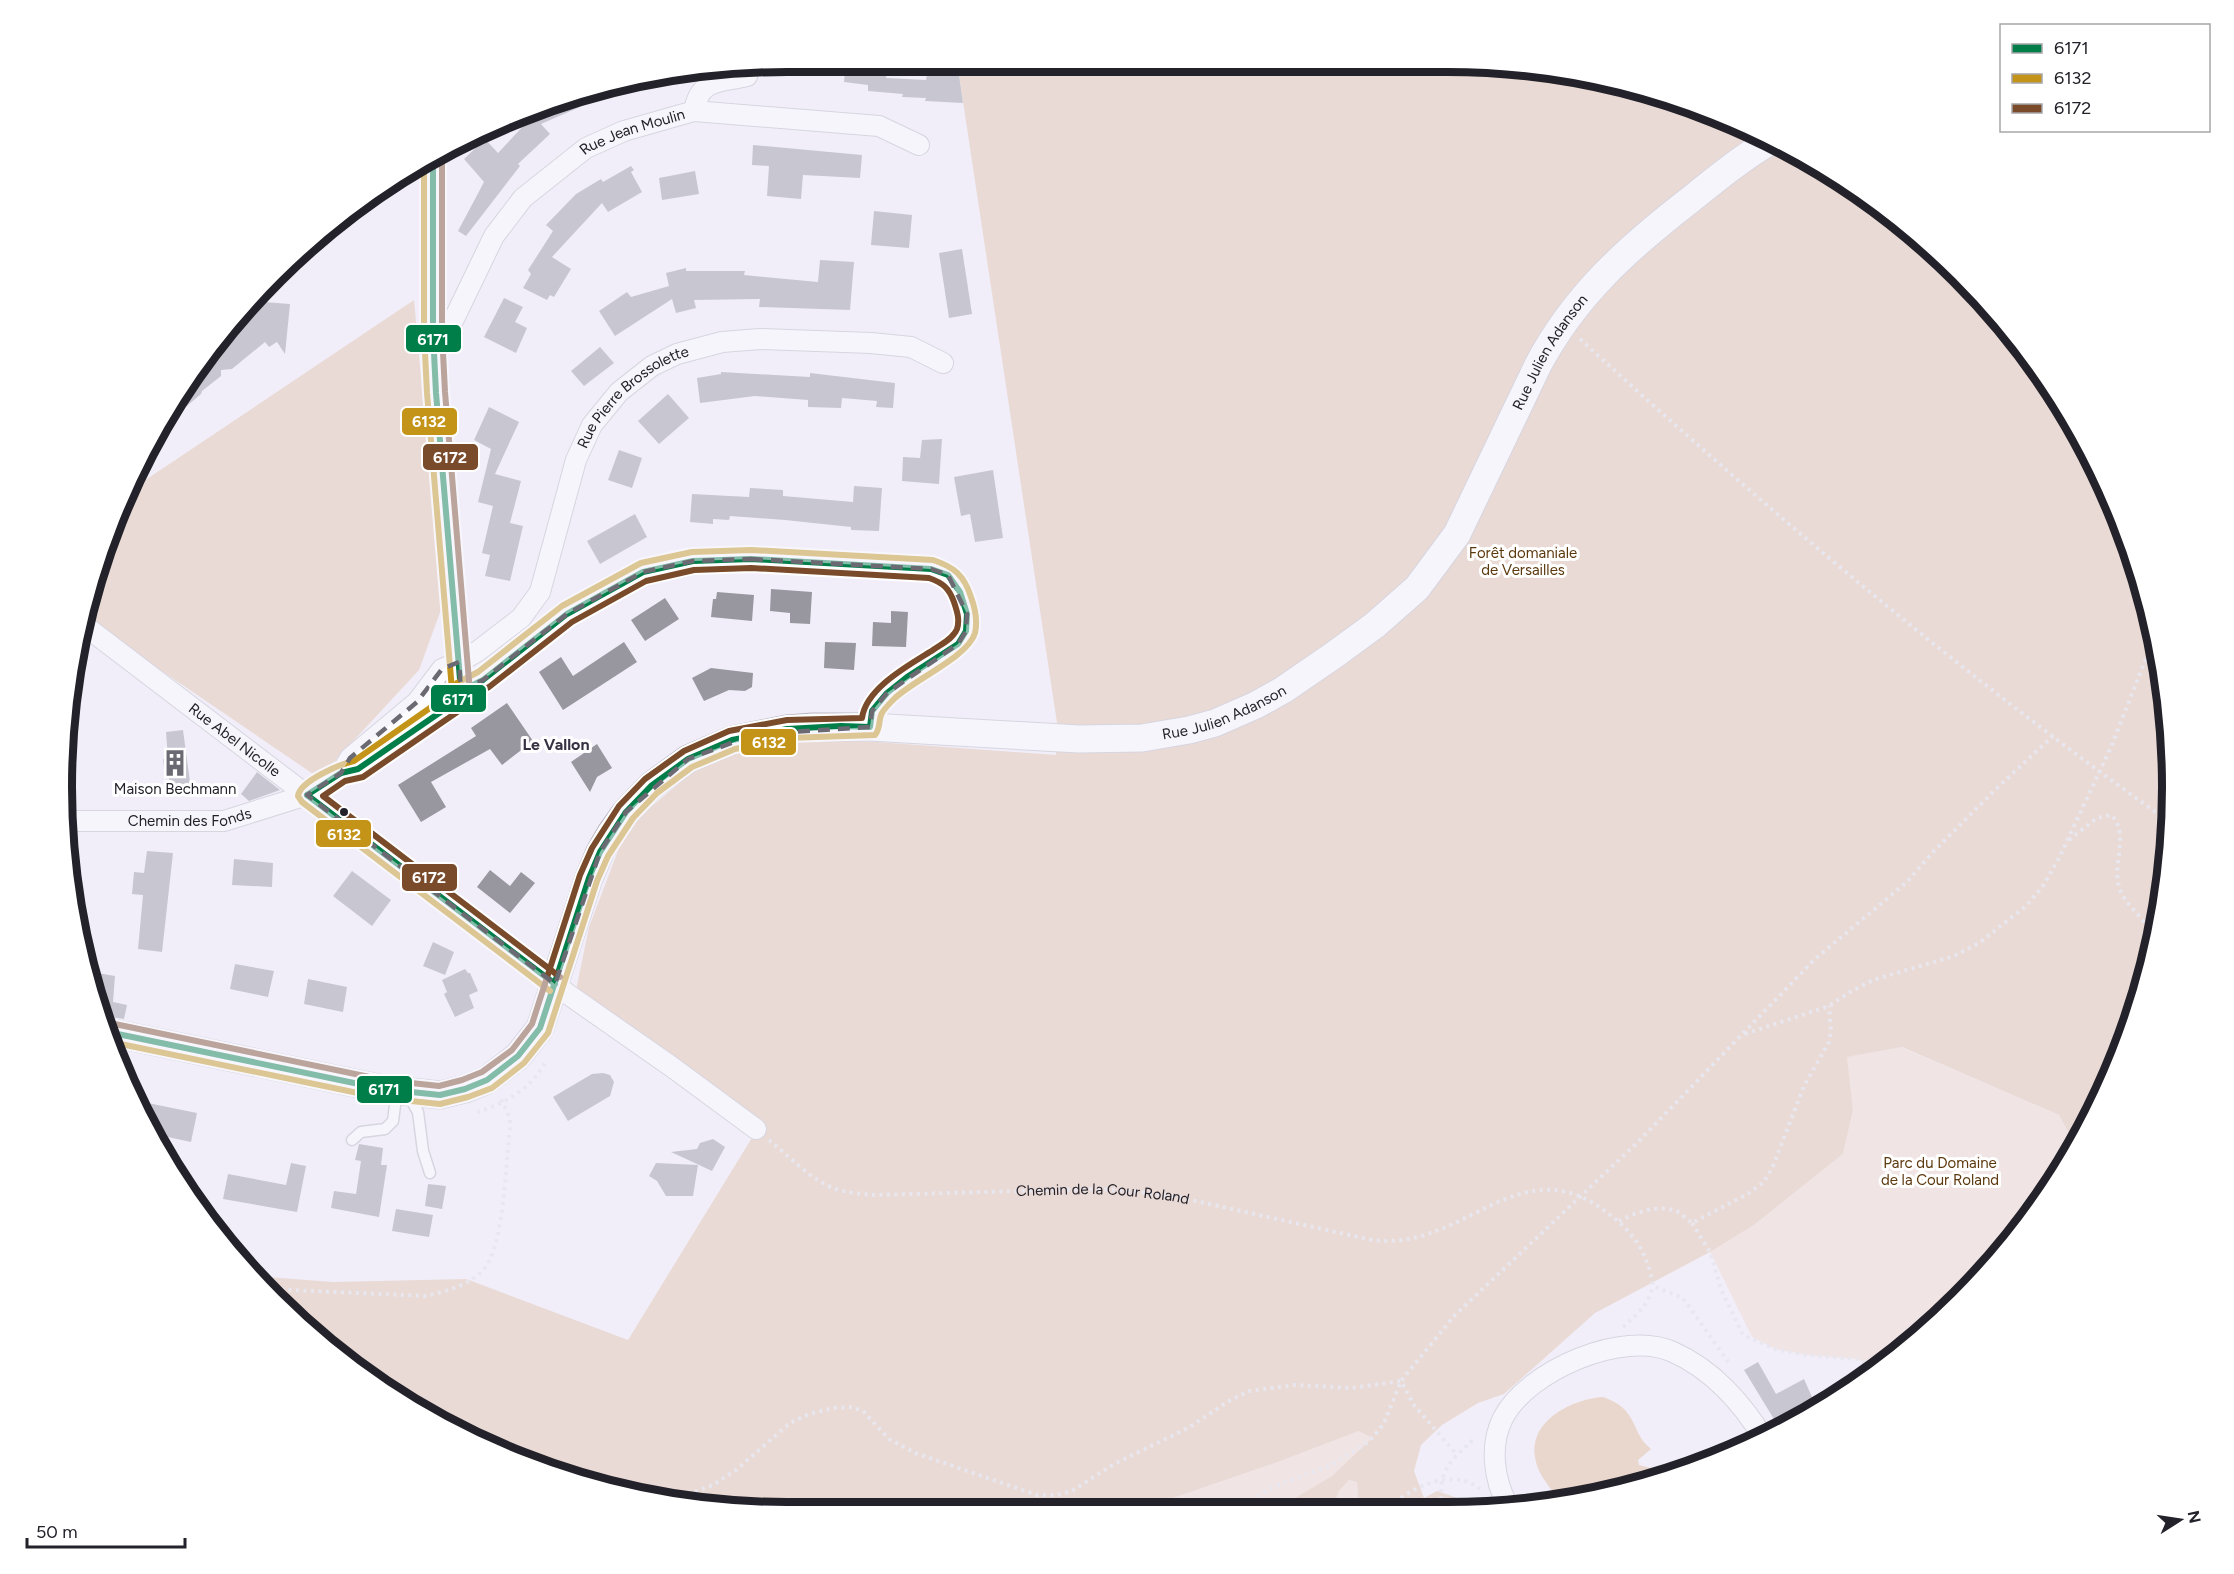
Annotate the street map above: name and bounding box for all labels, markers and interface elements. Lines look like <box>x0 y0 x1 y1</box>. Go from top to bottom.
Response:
legend <box>2000 24 2210 132</box>
text: 6171 <box>2054 37 2089 59</box>
text: 6132 <box>2054 67 2091 89</box>
text: 6172 <box>2054 97 2091 119</box>
street label: Rue Jean Moulin <box>576 105 687 159</box>
street label: Rue Julien Adanson <box>1509 291 1591 413</box>
line badge: 6171 <box>405 324 462 353</box>
text: 6171 <box>417 330 449 349</box>
street label: Rue Pierre Brossolette <box>574 342 691 451</box>
line badge: 6132 <box>401 407 458 436</box>
text: 6132 <box>412 412 446 431</box>
line badge: 6172 <box>422 443 479 471</box>
text: 6172 <box>433 448 467 467</box>
park label: Forêt domaniale de Versailles <box>1469 544 1577 579</box>
street label: Rue Julien Adanson <box>1161 681 1289 743</box>
line badge: 6171 <box>430 684 487 713</box>
text: 6171 <box>442 690 474 709</box>
street label: Rue Abel Nicolle <box>185 699 284 781</box>
line badge: 6132 <box>740 728 797 756</box>
text: 6132 <box>752 733 786 752</box>
district label: Le Vallon <box>523 735 589 754</box>
building icon: Maison Bechmann <box>160 748 190 778</box>
place label: Maison Bechmann <box>114 780 236 798</box>
street label: Chemin des Fonds <box>128 804 254 830</box>
unlabelled marker <box>338 806 350 818</box>
line badge: 6132 <box>315 819 372 848</box>
text: 6132 <box>327 825 361 844</box>
line badge: 6172 <box>401 863 458 892</box>
text: 6172 <box>412 868 446 887</box>
line badge: 6171 <box>356 1075 413 1104</box>
text: 6171 <box>368 1080 400 1099</box>
park label: Parc du Domaine de la Cour Roland <box>1881 1154 1999 1189</box>
street label: Chemin de la Cour Roland <box>1016 1180 1191 1208</box>
north arrow <box>2150 1490 2210 1550</box>
text: N <box>2184 1509 2205 1525</box>
scale bar <box>27 1511 184 1549</box>
text: 50 m <box>36 1521 78 1543</box>

